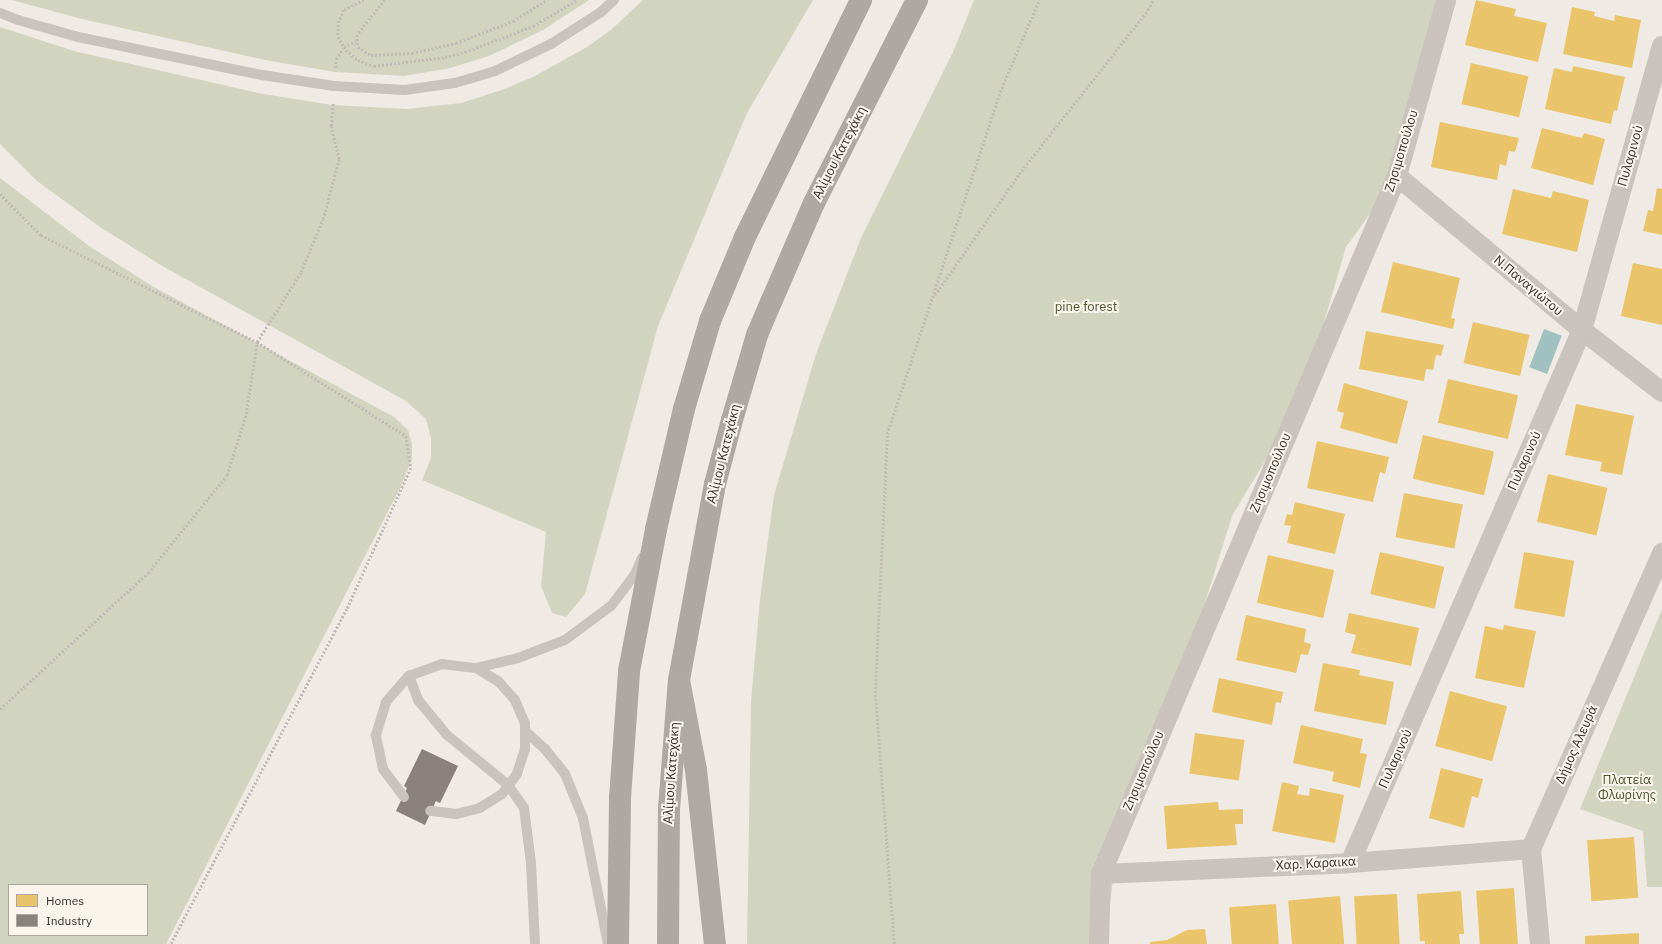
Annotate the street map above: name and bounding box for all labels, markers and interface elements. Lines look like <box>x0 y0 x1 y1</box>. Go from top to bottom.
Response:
street label: Αλίμου Κατεχάκη <box>810 104 870 202</box>
street label: Ζησιμοπούλου <box>1382 108 1422 194</box>
street label: Πυλαρινού <box>1615 123 1647 189</box>
street label: Ν.Παναγιώτου <box>1490 253 1566 319</box>
park label: pine forest <box>1055 299 1117 315</box>
street label: Αλίμου Κατεχάκη <box>704 403 744 505</box>
street label: Πυλαρινού <box>1505 429 1545 493</box>
street label: Ζησιμοπούλου <box>1247 431 1295 515</box>
street label: Δήμος Αλευρά <box>1553 703 1601 787</box>
street label: Αλίμου Κατεχάκη <box>661 722 683 824</box>
street label: Πυλαρινού <box>1376 727 1416 791</box>
street label: Ζησιμοπούλου <box>1120 729 1168 813</box>
park label: Πλατεία Φλωρίνης <box>1598 773 1656 804</box>
street label: Χαρ. Καραικα <box>1275 854 1357 874</box>
legend <box>8 884 148 936</box>
text: Homes <box>46 893 84 908</box>
text: Industry <box>46 913 92 928</box>

